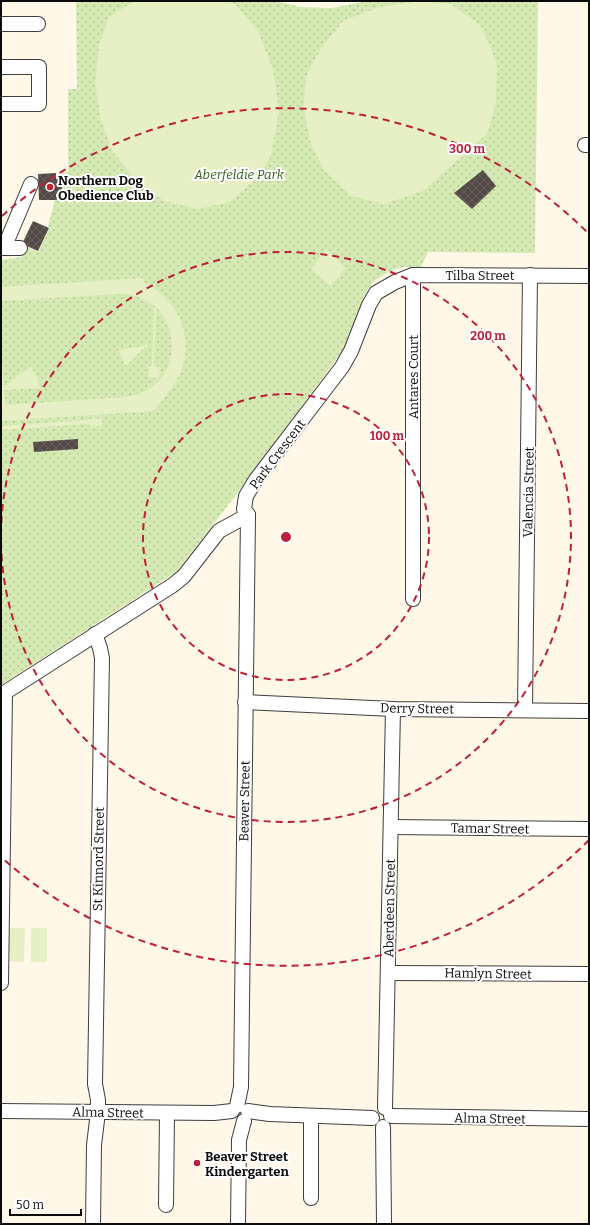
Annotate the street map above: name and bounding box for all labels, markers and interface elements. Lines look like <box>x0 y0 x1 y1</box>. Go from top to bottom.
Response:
text: 300 m <box>449 142 485 156</box>
park label: Aberfeldie Park <box>193 167 285 182</box>
place label: Northern Dog Obedience Club <box>58 173 154 203</box>
marker: Northern Dog Obedience Club <box>45 182 55 192</box>
street label: Tilba Street <box>446 268 515 283</box>
text: 200 m <box>470 329 506 343</box>
street label: Antares Court <box>406 335 421 419</box>
street label: Park Crescent <box>246 416 309 492</box>
text: 100 m <box>370 429 405 443</box>
street label: Valencia Street <box>520 446 537 537</box>
centre of rings <box>279 530 293 544</box>
street label: Derry Street <box>380 700 454 717</box>
street label: Beaver Street <box>236 760 253 842</box>
street label: St Kinnord Street <box>90 806 107 911</box>
street label: Tamar Street <box>451 820 530 837</box>
street label: Aberdeen Street <box>381 858 398 957</box>
street label: Hamlyn Street <box>444 965 532 982</box>
street label: Alma Street <box>72 1104 144 1121</box>
street label: Alma Street <box>454 1110 526 1127</box>
place label: Beaver Street Kindergarten <box>205 1149 289 1179</box>
marker: Beaver Street Kindergarten <box>192 1158 202 1168</box>
scale bar <box>10 1191 81 1217</box>
text: 50 m <box>16 1198 45 1212</box>

